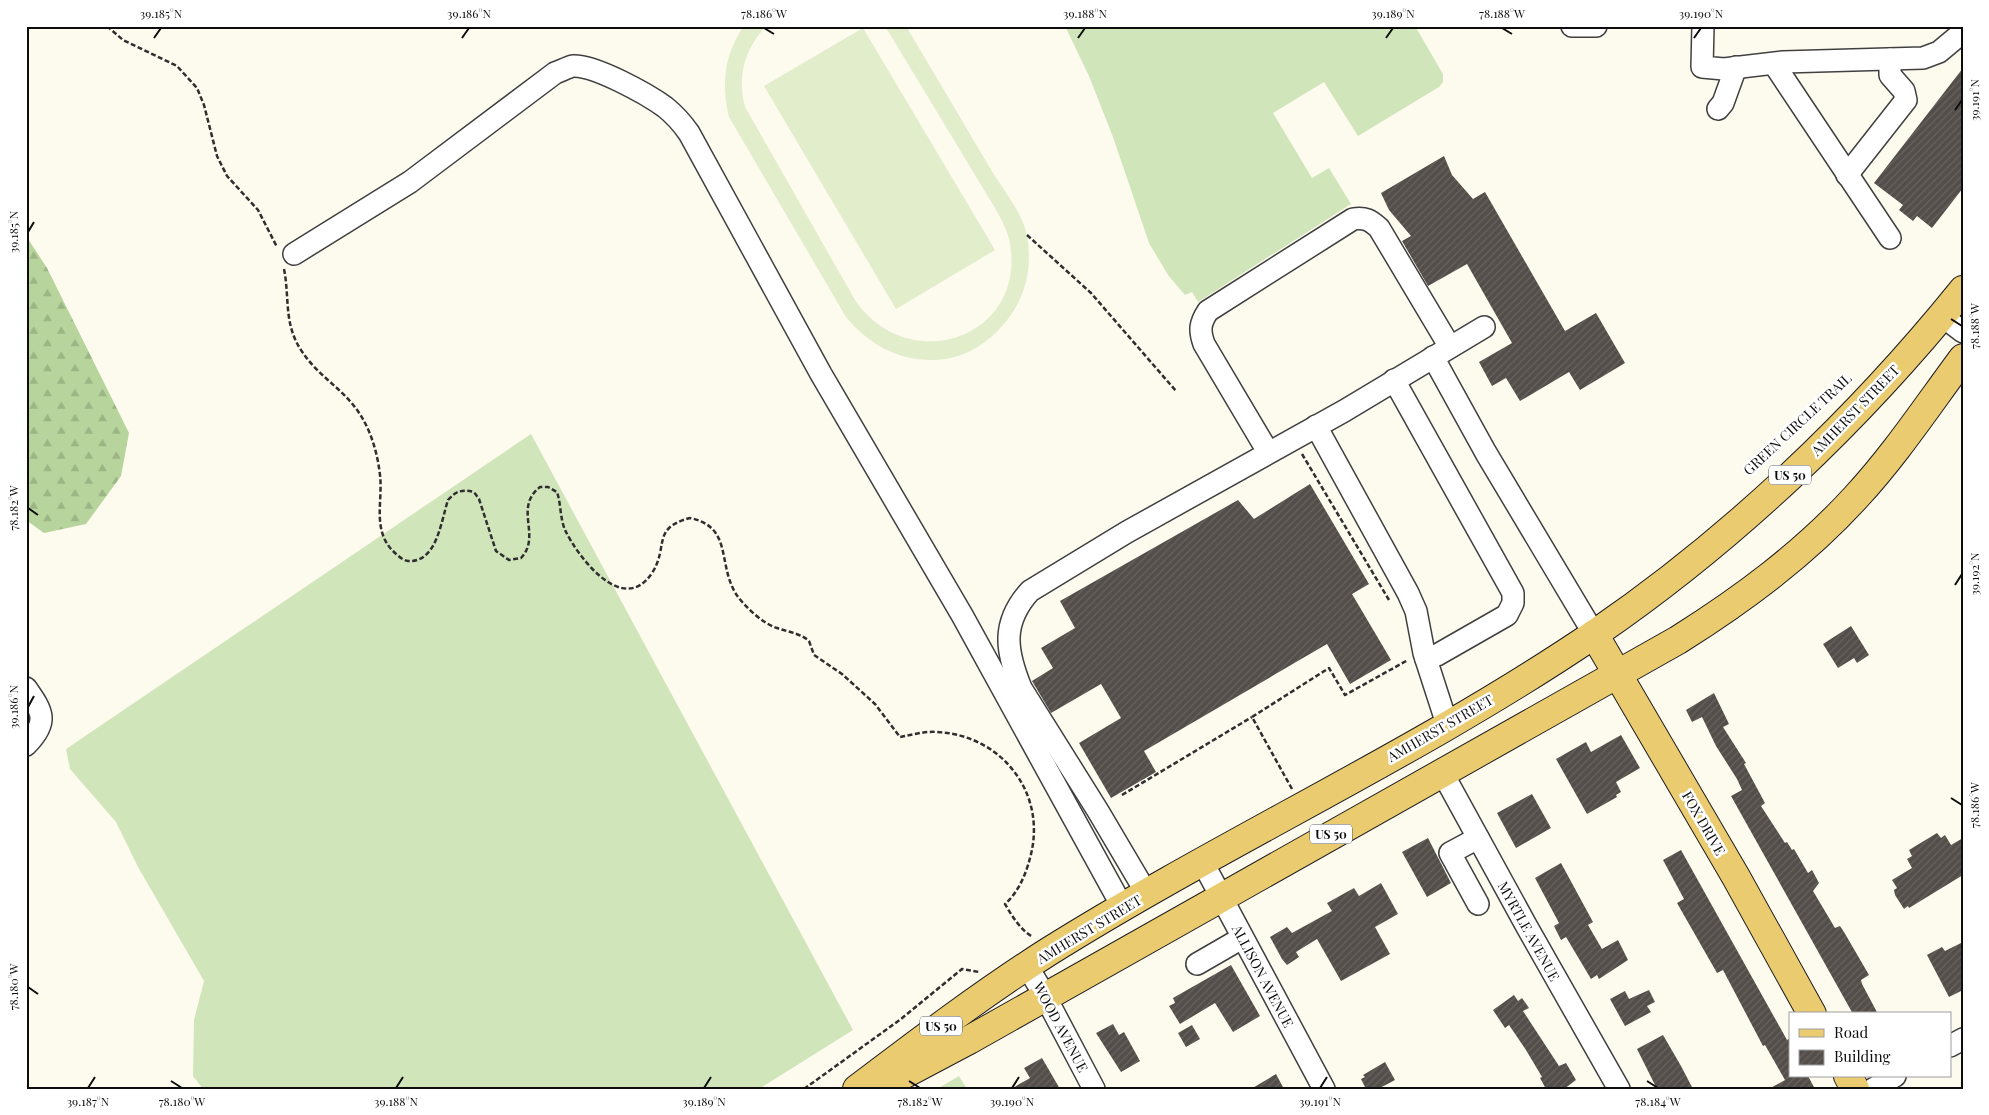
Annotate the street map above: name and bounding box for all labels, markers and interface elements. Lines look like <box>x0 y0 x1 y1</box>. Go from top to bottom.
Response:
text: 39.185°N <box>140 5 183 21</box>
text: 39.186°N <box>447 5 491 21</box>
text: 78.186°W <box>741 5 787 21</box>
text: 39.188°N <box>1063 5 1107 21</box>
text: 39.189°N <box>1371 5 1415 21</box>
text: 78.188°W <box>1479 5 1525 21</box>
text: 39.190°N <box>1679 5 1724 21</box>
text: 39.191°N <box>1966 79 1982 121</box>
text: 39.185°N <box>5 210 21 253</box>
text: 78.188°W <box>1966 303 1982 349</box>
street label: AMHERST STREET <box>1806 360 1904 460</box>
street label: GREEN CIRCLE TRAIL <box>1739 369 1855 479</box>
road number: US 50 <box>1769 466 1811 484</box>
text: 78.182°W <box>5 485 21 531</box>
text: 39.192°N <box>1966 552 1982 596</box>
text: 39.186°N <box>5 685 21 729</box>
street label: AMHERST STREET <box>1383 690 1497 767</box>
text: 78.186°W <box>1966 782 1982 828</box>
street label: FOX DRIVE <box>1678 787 1730 859</box>
road number: US 50 <box>1310 824 1352 844</box>
street label: MYRTLE AVENUE <box>1494 878 1564 984</box>
street label: AMHERST STREET <box>1032 890 1145 968</box>
street label: ALLISON AVENUE <box>1227 920 1298 1031</box>
text: 78.180°W <box>5 964 21 1010</box>
street label: WOOD AVENUE <box>1029 978 1093 1075</box>
legend <box>1789 1012 1952 1078</box>
road number: US 50 <box>920 1016 962 1036</box>
text: Road <box>1834 1022 1868 1042</box>
text: Building <box>1834 1046 1891 1066</box>
text: 39.187°N <box>67 1093 110 1109</box>
text: 78.180°W <box>159 1093 205 1109</box>
text: 39.188°N <box>374 1093 418 1109</box>
text: 39.189°N <box>682 1093 726 1109</box>
text: 78.182°W <box>897 1093 943 1109</box>
text: 39.190°N <box>990 1093 1035 1109</box>
text: 39.191°N <box>1299 1093 1341 1109</box>
text: 78.184°W <box>1635 1093 1681 1109</box>

